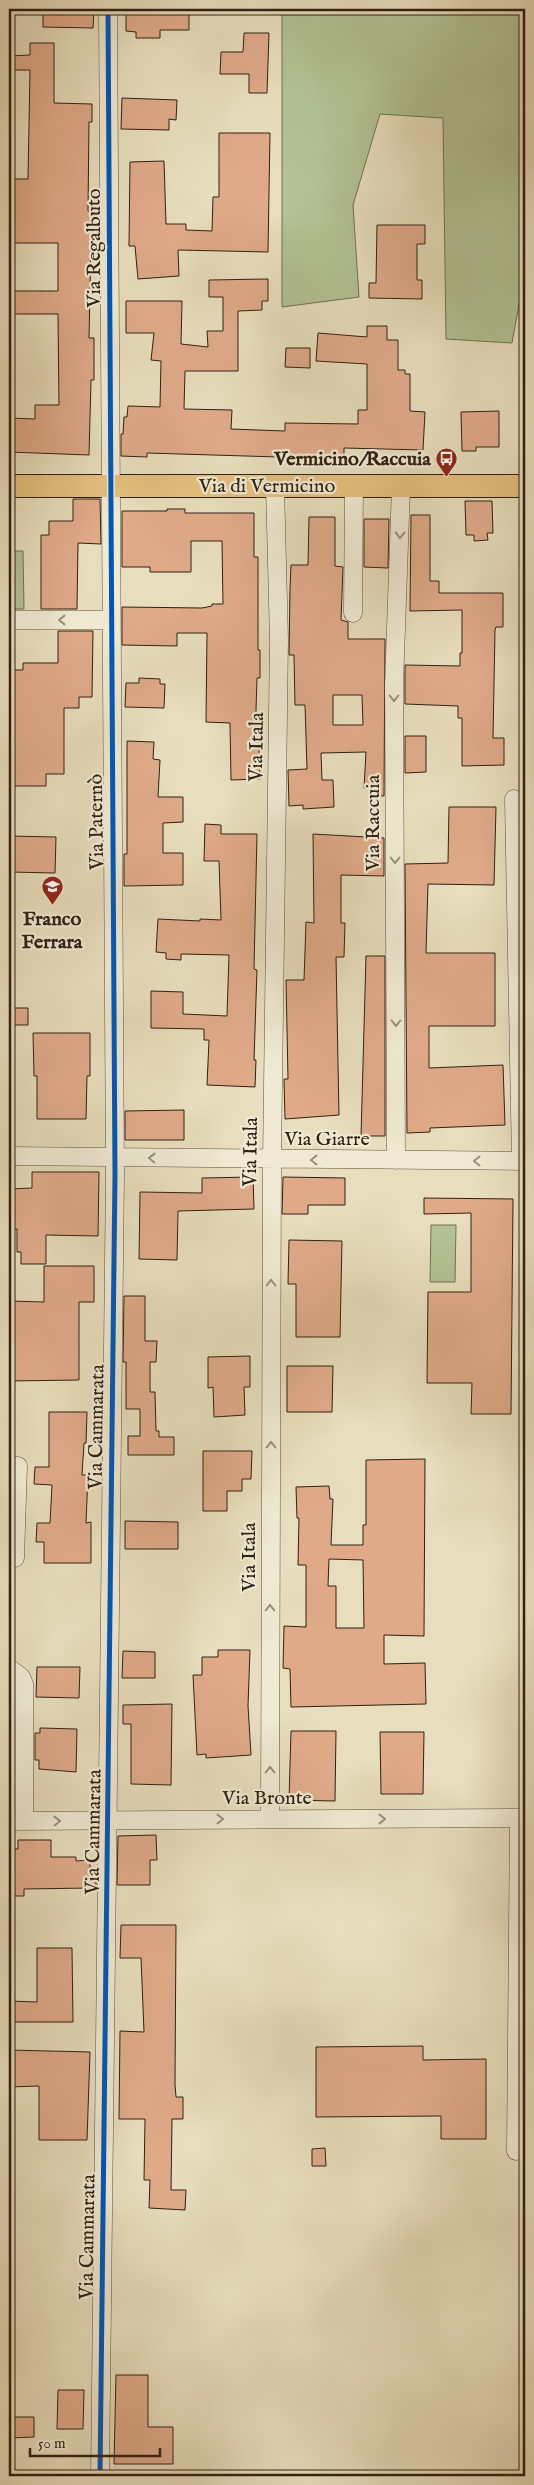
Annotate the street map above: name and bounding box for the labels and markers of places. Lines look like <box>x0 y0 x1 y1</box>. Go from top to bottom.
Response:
place label: Vermicino/Raccuia <box>273 447 431 472</box>
bus stop icon: Vermicino/Raccuia <box>435 447 459 478</box>
school or university icon: Franco Ferrara <box>40 875 64 906</box>
place label: Franco Ferrara <box>21 907 83 955</box>

